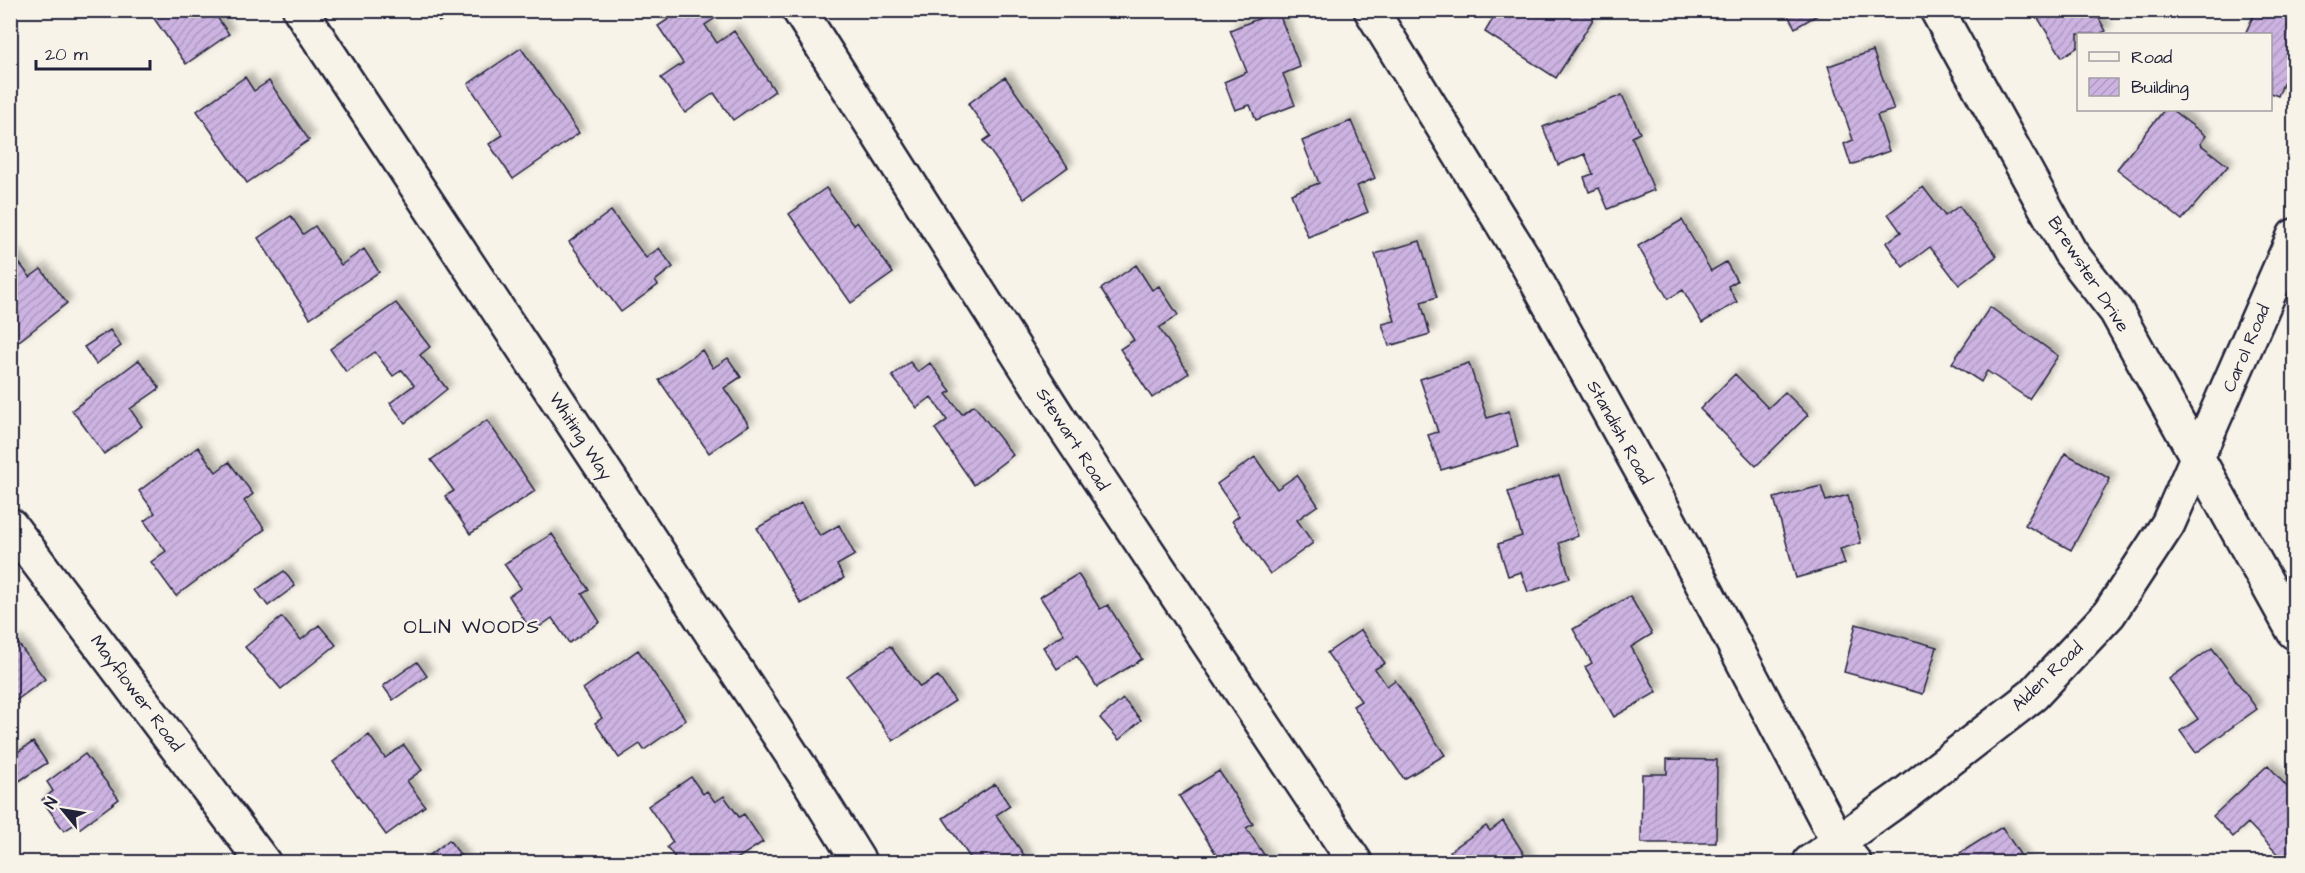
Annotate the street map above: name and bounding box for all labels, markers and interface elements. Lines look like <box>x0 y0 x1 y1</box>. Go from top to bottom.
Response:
scale bar <box>36 33 150 71</box>
legend <box>2077 33 2272 111</box>
text: 20 m <box>45 42 88 67</box>
text: Road <box>2131 45 2172 70</box>
text: Building <box>2131 75 2189 101</box>
street label: Brewster Drive <box>2042 211 2136 337</box>
street label: Carol Road <box>2217 300 2276 396</box>
street label: Standish Road <box>1581 376 1658 489</box>
street label: Stewart Road <box>1030 383 1115 496</box>
street label: Whiting Way <box>542 388 618 486</box>
district label: OLIN WOODS <box>403 613 541 641</box>
street label: Mayflower Road <box>84 630 189 757</box>
street label: Alden Road <box>2006 636 2089 717</box>
north arrow <box>33 780 93 840</box>
text: N <box>39 793 63 813</box>

